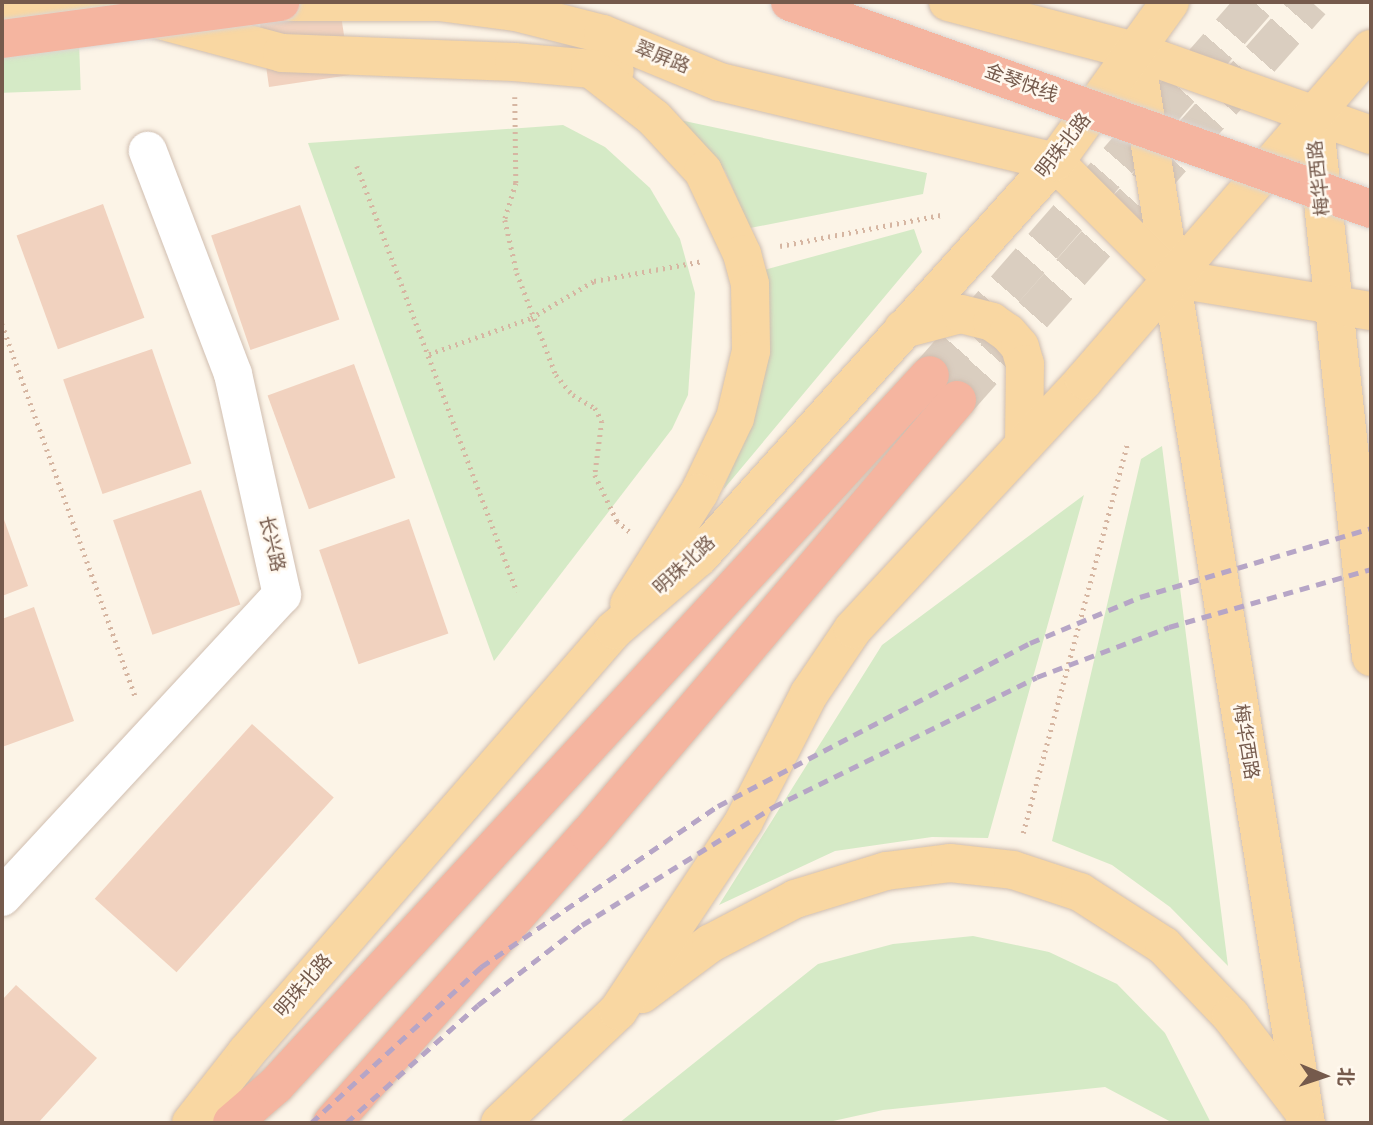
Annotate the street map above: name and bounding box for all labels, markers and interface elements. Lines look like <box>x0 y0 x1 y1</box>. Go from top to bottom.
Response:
street label: 翠屏路 <box>631 37 693 79</box>
street label: 金琴快线 <box>981 60 1061 108</box>
street label: 明珠北路 <box>1032 109 1096 183</box>
street label: 梅华西路 <box>1305 139 1335 217</box>
street label: 长兴路 <box>253 514 289 574</box>
street label: 明珠北路 <box>649 532 721 600</box>
street label: 梅华西路 <box>1228 703 1262 781</box>
street label: 明珠北路 <box>270 950 338 1022</box>
north arrow <box>1289 1041 1359 1111</box>
text: 北 <box>1334 1067 1356 1087</box>

